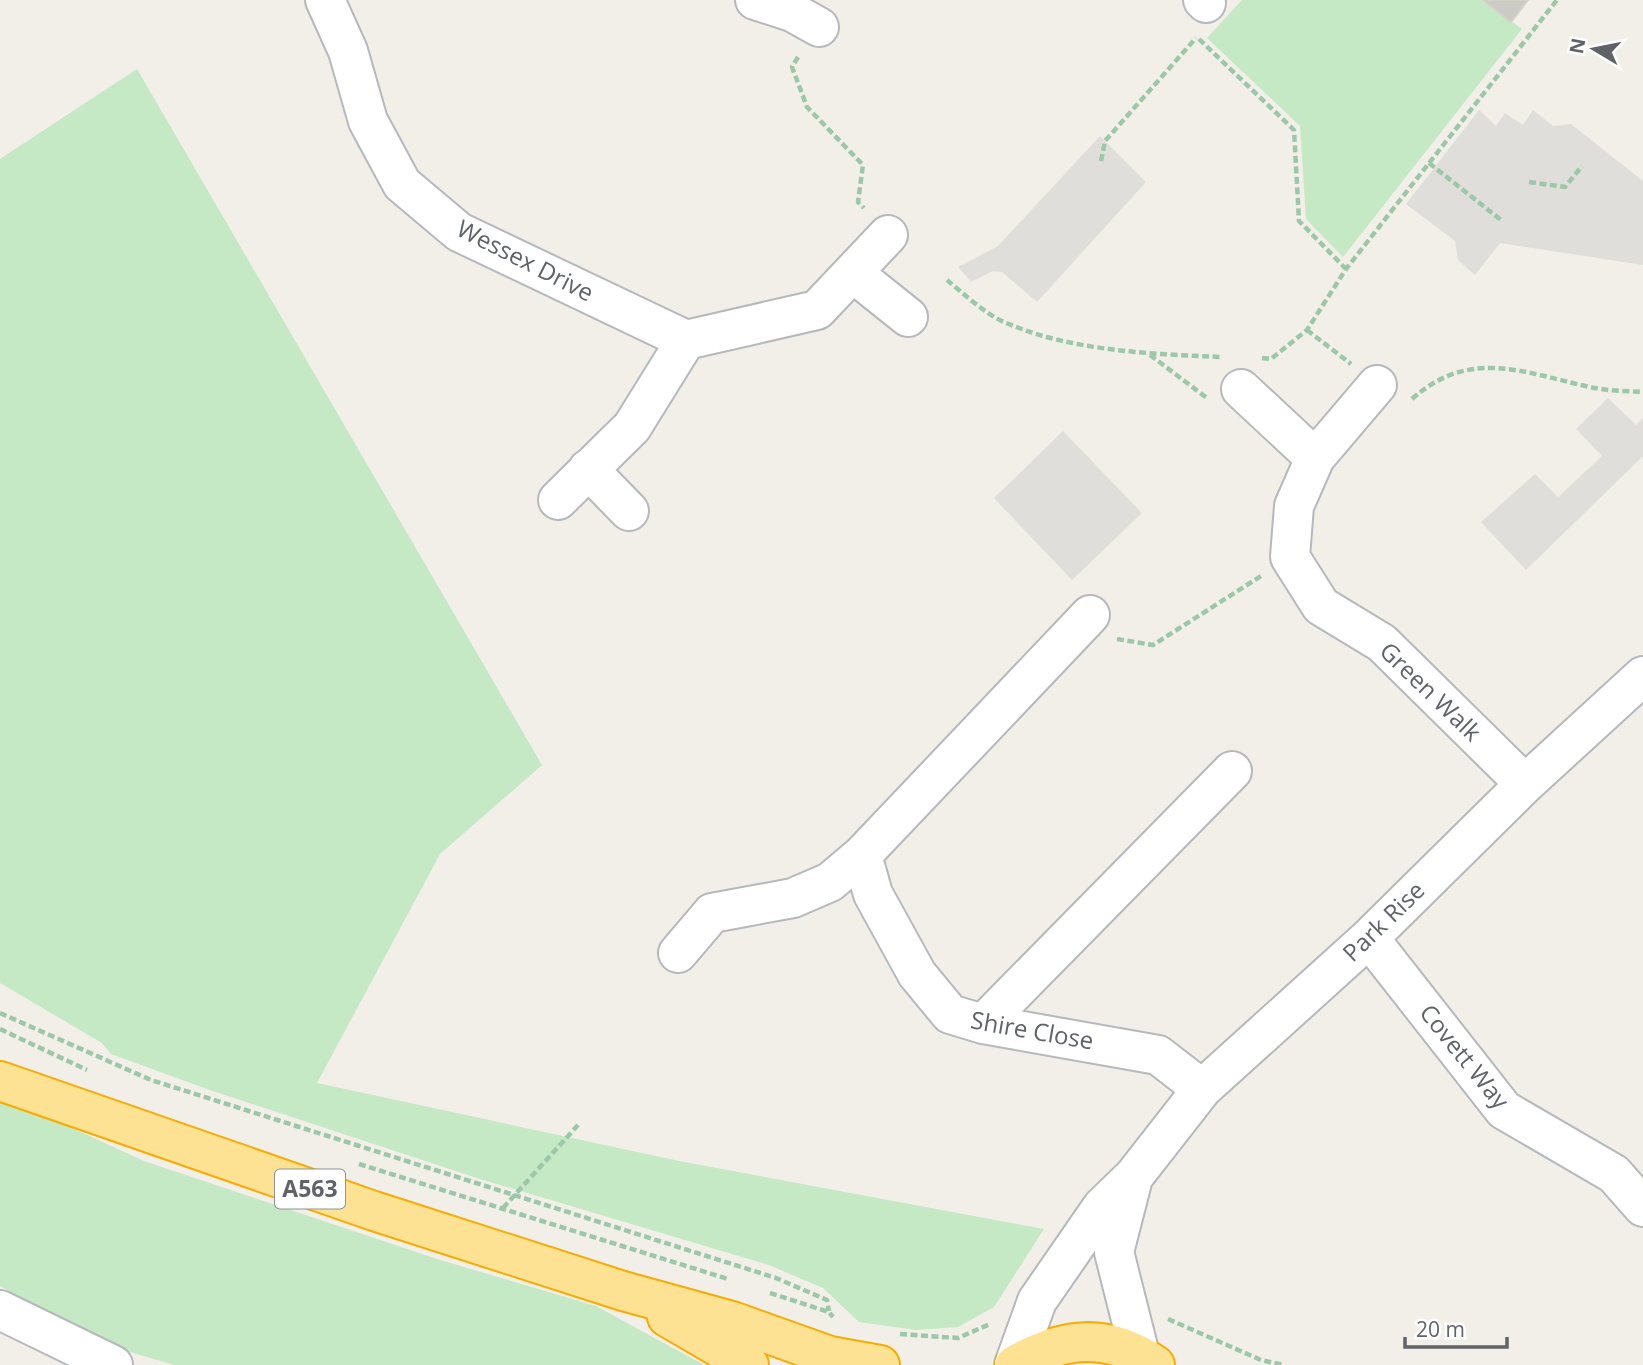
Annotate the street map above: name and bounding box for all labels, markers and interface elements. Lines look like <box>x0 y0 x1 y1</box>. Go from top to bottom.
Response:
north arrow <box>1559 14 1629 84</box>
text: N <box>1563 36 1591 56</box>
street label: Wessex Drive <box>452 211 600 308</box>
street label: Green Walk <box>1373 634 1489 748</box>
street label: Park Rise <box>1335 874 1431 968</box>
street label: Covett Way <box>1413 997 1518 1116</box>
street label: Shire Close <box>968 1003 1096 1057</box>
road number: A563 <box>275 1170 345 1208</box>
scale bar <box>1405 1306 1506 1350</box>
text: 20 m <box>1416 1315 1465 1343</box>

